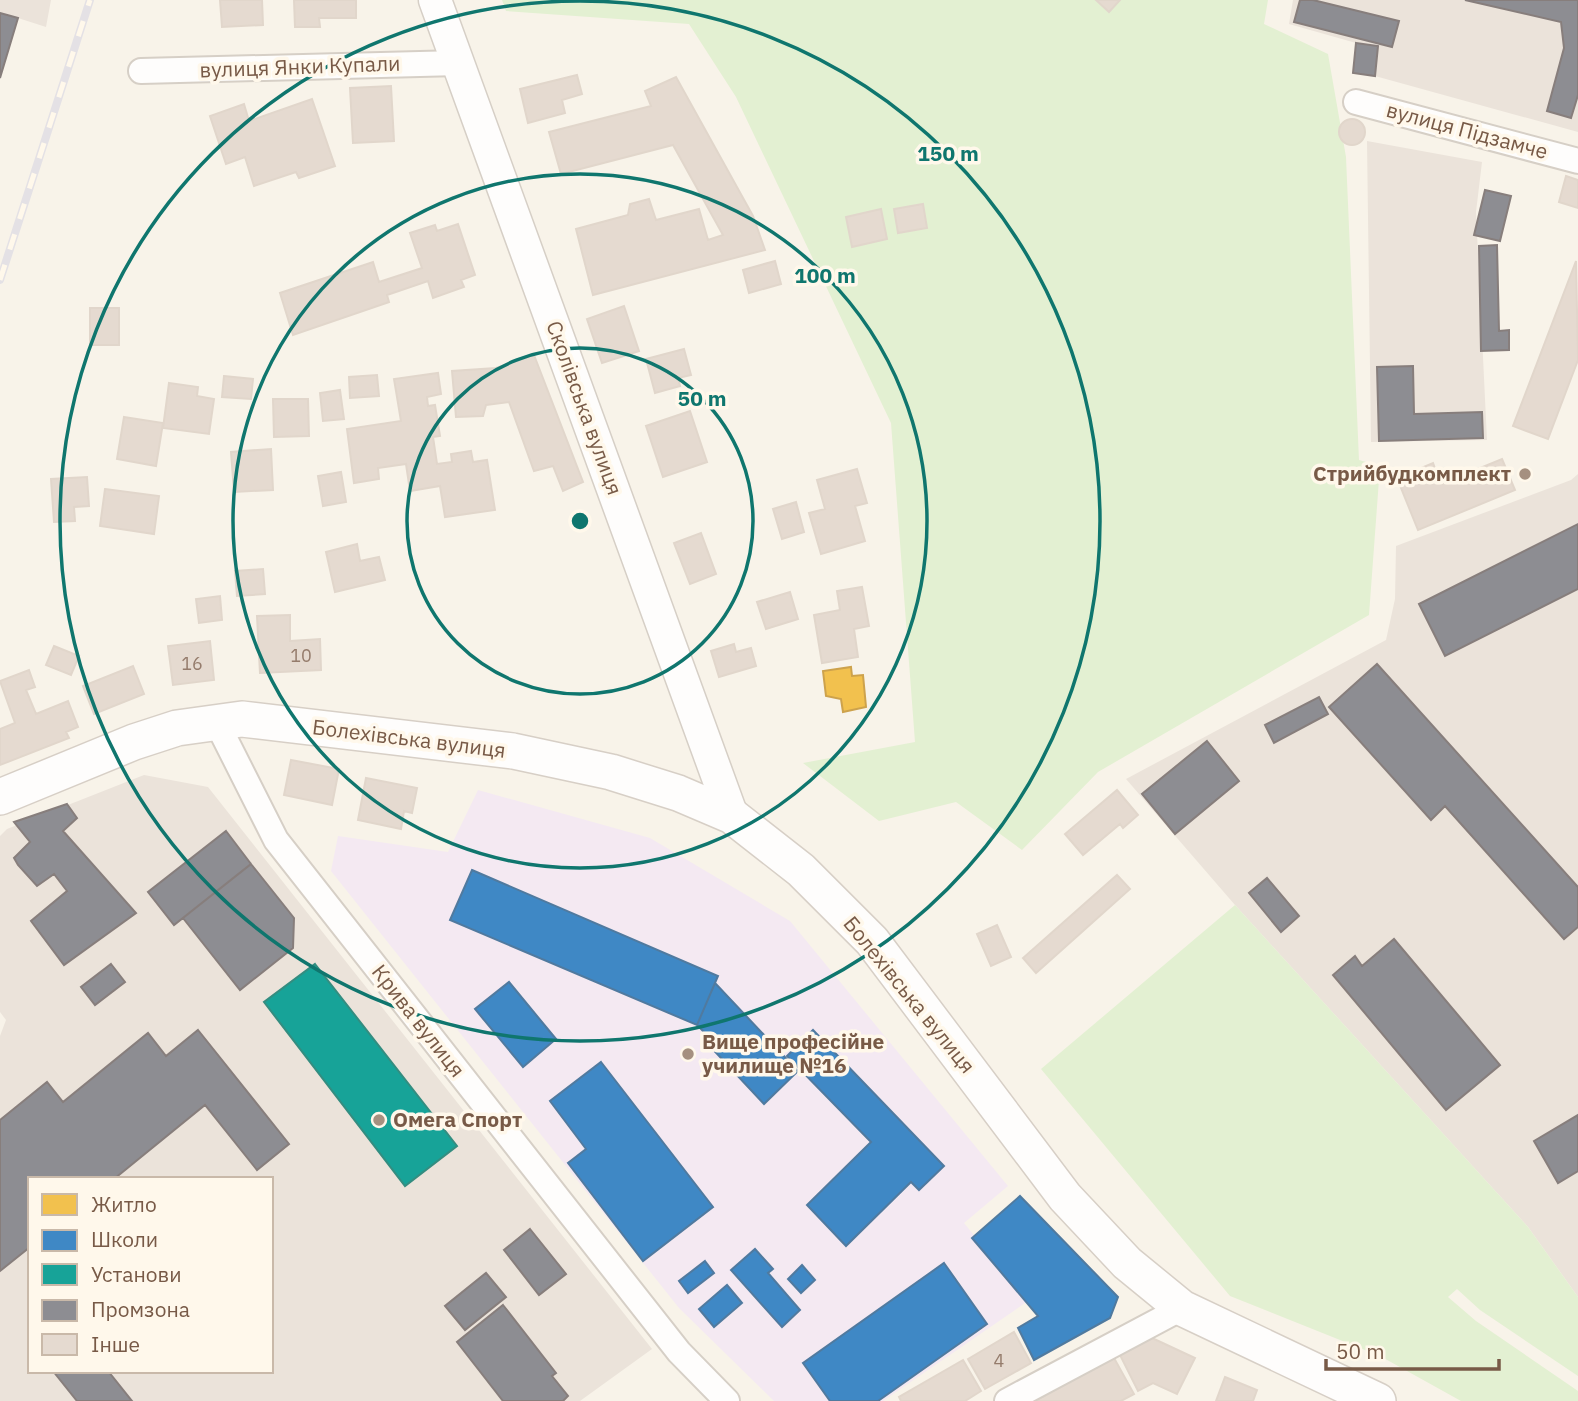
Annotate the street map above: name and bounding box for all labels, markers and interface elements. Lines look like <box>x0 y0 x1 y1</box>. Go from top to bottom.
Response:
street label: вулиця Янки Купали <box>199 49 401 83</box>
street label: вулиця Підзамче <box>1383 95 1551 165</box>
text: 150 m <box>917 139 979 167</box>
text: 100 m <box>794 261 856 289</box>
street label: Сколівська вулиця <box>540 317 629 499</box>
text: 50 m <box>678 384 726 412</box>
place label: Стрийбудкомплект <box>1313 459 1511 487</box>
marker: Стрийбудкомплект <box>1517 466 1533 482</box>
centre of rings <box>568 509 592 533</box>
house number: 10 <box>290 644 312 667</box>
house number: 16 <box>181 652 203 675</box>
street label: Болехівська вулиця <box>311 712 507 764</box>
street label: Болехівська вулиця <box>838 910 982 1079</box>
street label: Крива вулиця <box>366 958 472 1083</box>
place label: Вище професійне училище №16 <box>702 1027 885 1079</box>
marker: Вище професійне училище №16 <box>680 1046 696 1062</box>
place label: Омега Спорт <box>393 1105 522 1133</box>
marker: Омега Спорт <box>371 1112 387 1128</box>
legend <box>28 1177 273 1373</box>
text: Житло <box>91 1190 157 1218</box>
text: Школи <box>91 1225 158 1253</box>
text: Установи <box>91 1260 182 1288</box>
text: Промзона <box>91 1295 190 1323</box>
scale bar <box>1326 1328 1499 1372</box>
text: Інше <box>91 1330 140 1358</box>
text: 50 m <box>1336 1337 1385 1365</box>
house number: 4 <box>994 1349 1005 1372</box>

